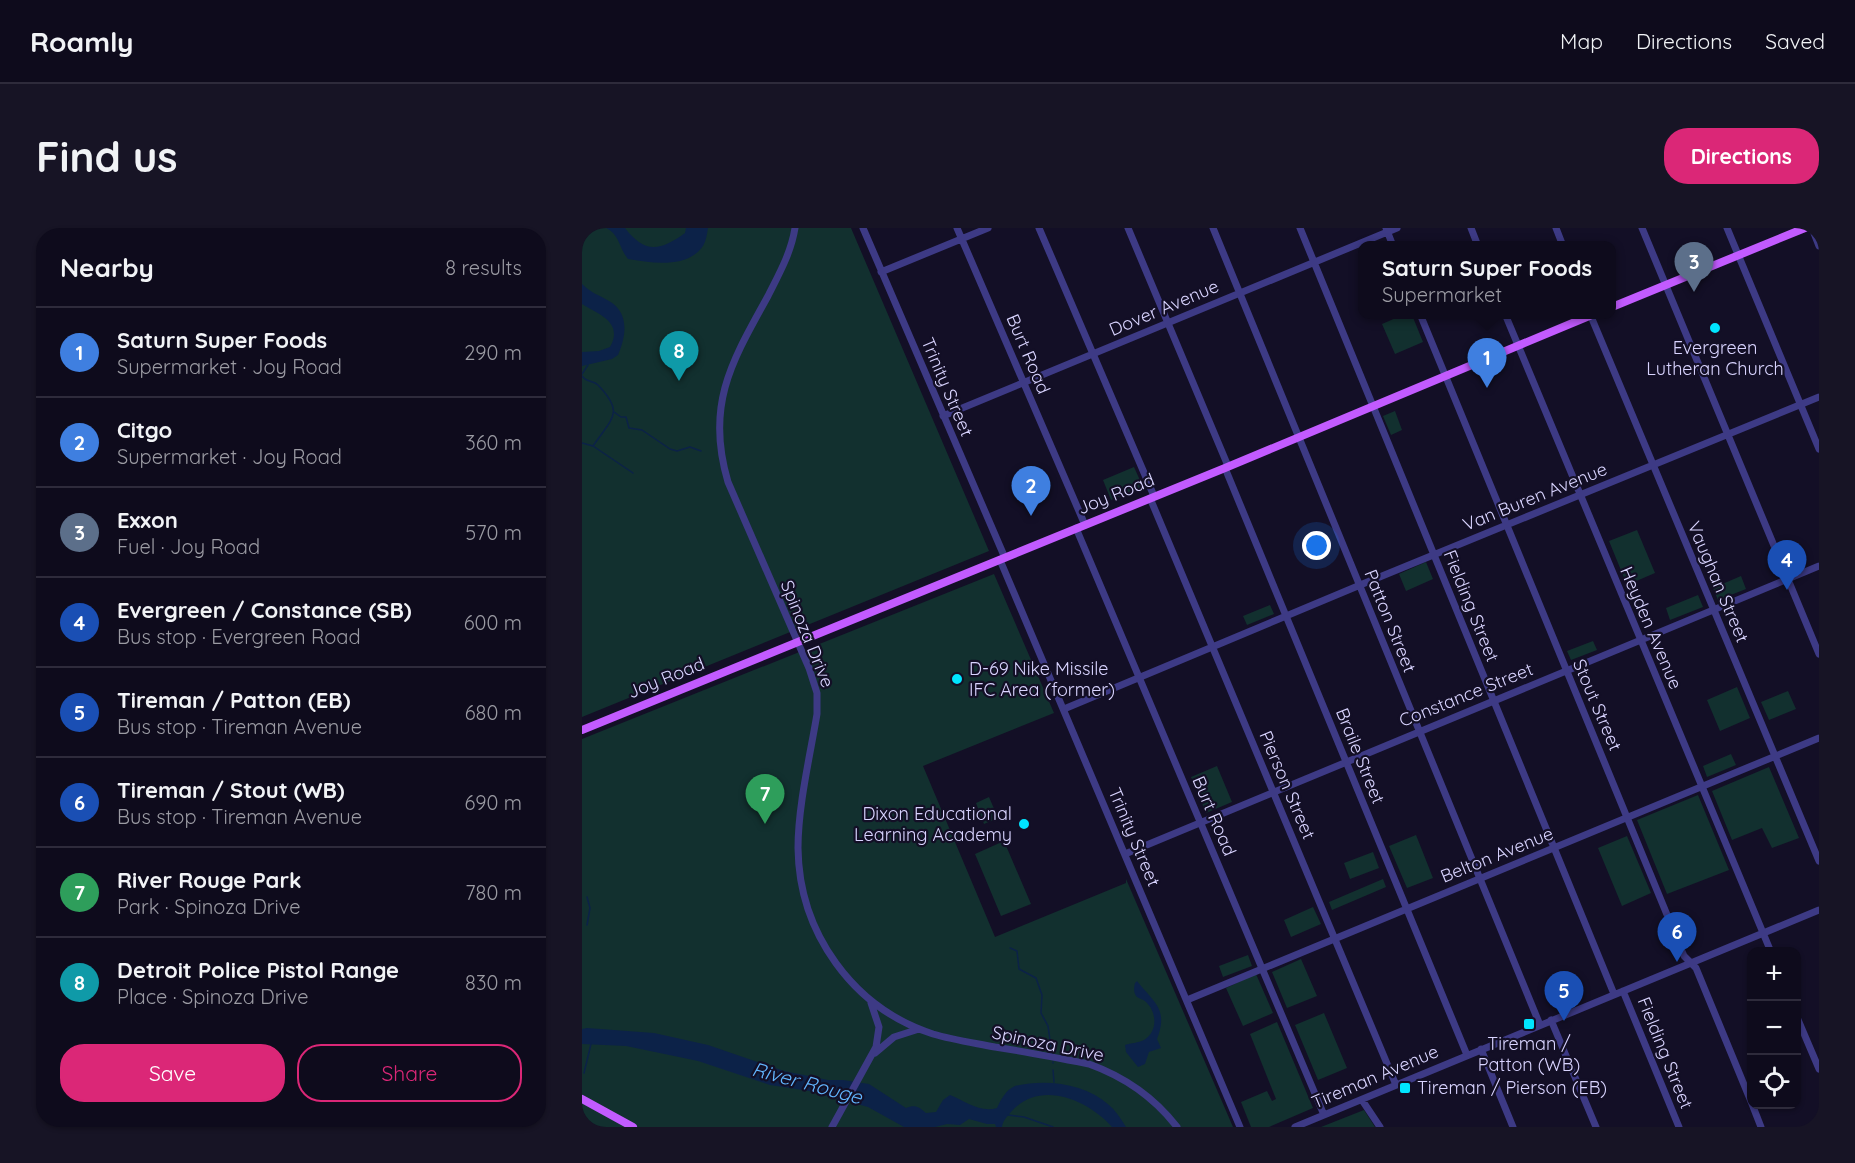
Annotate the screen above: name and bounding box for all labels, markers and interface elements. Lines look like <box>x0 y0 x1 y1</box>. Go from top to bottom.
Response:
text: Roamly <box>30 24 134 59</box>
text: Map <box>1560 28 1603 54</box>
text: Directions <box>1636 28 1732 54</box>
text: Saved <box>1765 28 1825 54</box>
button: Directions <box>1664 128 1819 184</box>
text: Find us <box>36 130 178 183</box>
popup <box>1358 241 1616 319</box>
pin: 3 <box>1674 242 1714 292</box>
text: Nearby <box>60 251 154 284</box>
text: Saturn Super Foods <box>1382 254 1592 282</box>
text: 8 results <box>445 255 522 280</box>
street label: Dover Avenue <box>1106 274 1222 341</box>
text: Supermarket <box>1382 282 1502 307</box>
street label: Burt Road <box>1001 310 1056 397</box>
marker: Evergreen Lutheran Church <box>1708 321 1722 335</box>
text: Saturn Super Foods <box>117 326 327 354</box>
pin: 8 <box>660 332 698 381</box>
street label: Trinity Street <box>916 334 979 440</box>
place label: Evergreen Lutheran Church <box>1646 336 1784 380</box>
pin: 1 <box>1468 338 1506 388</box>
text: 1 <box>76 340 83 365</box>
text: 290 m <box>464 340 522 365</box>
text: Supermarket · Joy Road <box>117 354 342 379</box>
text: Citgo <box>117 416 172 444</box>
text: 2 <box>74 430 85 455</box>
text: 360 m <box>465 430 522 455</box>
text: Supermarket · Joy Road <box>117 444 342 469</box>
street label: Van Buren Avenue <box>1459 457 1610 536</box>
pin: 2 <box>1012 466 1050 516</box>
street label: Joy Road <box>1074 468 1158 519</box>
text: Exxon <box>117 506 178 534</box>
street label: Vaughan Street <box>1683 518 1754 646</box>
text: 3 <box>74 520 85 545</box>
text: 570 m <box>465 520 522 545</box>
your location <box>1302 531 1331 560</box>
text: Fuel · Joy Road <box>117 534 260 559</box>
pin: 4 <box>1768 540 1806 590</box>
street label: Fielding Street <box>1439 546 1504 665</box>
street label: Heyden Avenue <box>1615 563 1688 693</box>
street label: Patton Street <box>1359 566 1422 676</box>
street label: Spinoza Drive <box>775 577 839 691</box>
text: Evergreen / Constance (SB) <box>117 596 412 624</box>
text: 4 <box>74 610 85 635</box>
text: 600 m <box>464 610 522 635</box>
text: Bus stop · Evergreen Road <box>117 624 361 649</box>
street label: Joy Road <box>624 652 708 703</box>
street label: Stout Street <box>1568 655 1627 754</box>
place label: D-69 Nike Missile IFC Area (former) <box>969 657 1115 701</box>
street label: Constance Street <box>1395 657 1536 732</box>
marker: D-69 Nike Missile IFC Area (former) <box>950 672 964 686</box>
text: Tireman / Patton (EB) <box>117 686 351 714</box>
text: 5 <box>74 700 85 725</box>
text: 680 m <box>465 700 522 725</box>
street label: Braile Street <box>1331 704 1390 807</box>
text: Bus stop · Tireman Avenue <box>117 714 362 739</box>
street label: Pierson Street <box>1254 727 1321 842</box>
street label: Burt Road <box>1187 772 1242 859</box>
pin: 7 <box>746 774 784 824</box>
text: Tireman / Stout (WB) <box>117 776 345 804</box>
street label: Trinity Street <box>1103 784 1166 890</box>
text: 6 <box>74 790 85 815</box>
text: 690 m <box>464 790 522 815</box>
place label: Dixon Educational Learning Academy <box>854 802 1012 846</box>
text: Bus stop · Tireman Avenue <box>117 804 362 829</box>
marker: Dixon Educational Learning Academy <box>1017 817 1031 831</box>
street label: Belton Avenue <box>1437 821 1557 888</box>
text: River Rouge Park <box>117 866 301 894</box>
text: 7 <box>74 880 85 905</box>
text: 780 m <box>465 880 522 905</box>
text: Park · Spinoza Drive <box>117 894 301 919</box>
pin: 6 <box>1658 912 1696 962</box>
map controls <box>1747 947 1801 1109</box>
button: + <box>1747 947 1801 1001</box>
text: Detroit Police Pistol Range <box>117 956 399 984</box>
text: 8 <box>74 970 85 995</box>
text: 830 m <box>465 970 522 995</box>
pin: 5 <box>1544 972 1584 1021</box>
text: Place · Spinoza Drive <box>117 984 309 1009</box>
street label: Fielding Street <box>1633 993 1698 1112</box>
button: − <box>1747 1001 1801 1055</box>
marker: Tireman / Patton (WB) <box>1522 1017 1536 1031</box>
street label: Spinoza Drive <box>990 1020 1106 1067</box>
place label: Tireman / Patton (WB) <box>1478 1032 1580 1076</box>
street label: Tireman Avenue <box>1308 1039 1442 1114</box>
button: Save <box>60 1044 285 1102</box>
button: Share <box>297 1044 522 1102</box>
button: locate <box>1747 1055 1801 1109</box>
water label: River Rouge <box>750 1056 865 1109</box>
place label: Tireman / Pierson (EB) <box>1417 1076 1607 1099</box>
marker: Tireman / Pierson (EB) <box>1398 1081 1412 1095</box>

